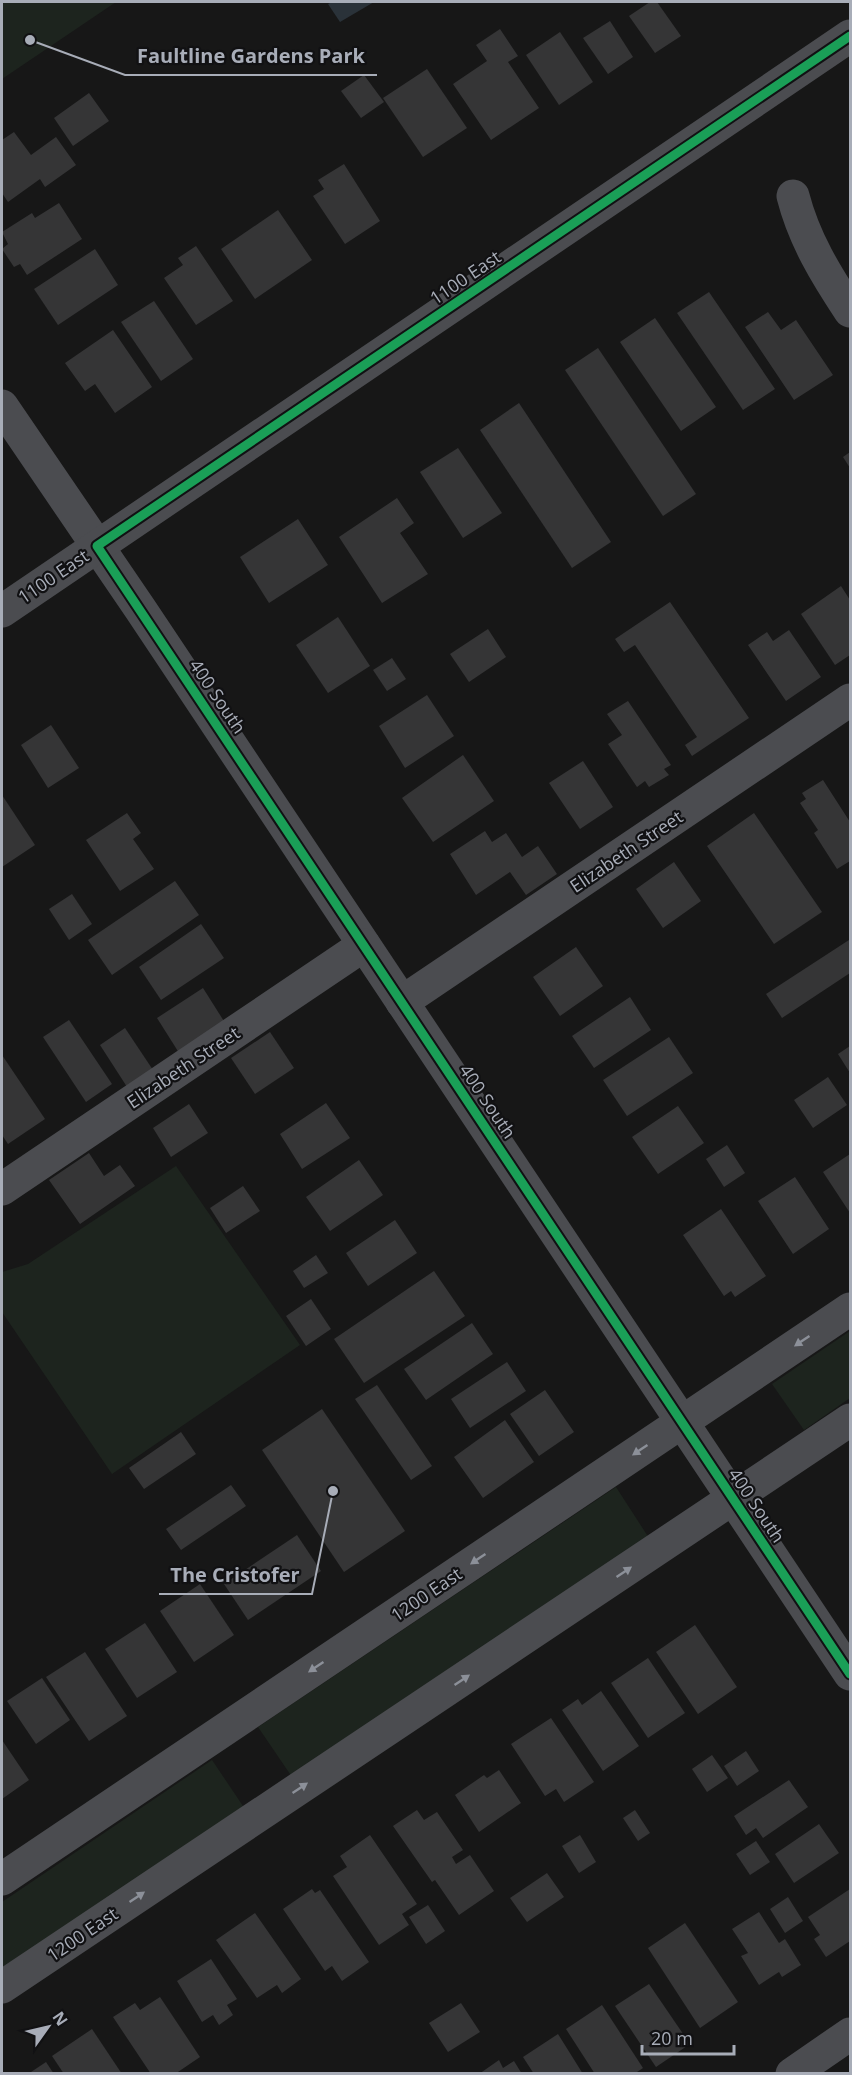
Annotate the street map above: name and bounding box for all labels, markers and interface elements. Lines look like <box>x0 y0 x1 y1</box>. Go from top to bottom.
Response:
callout: Faultline Gardens Park <box>125 37 377 75</box>
text: Faultline Gardens Park <box>137 42 366 69</box>
street label: 1100 East <box>425 244 505 310</box>
street label: 1100 East <box>13 543 93 609</box>
street label: 400 South <box>184 654 252 738</box>
street label: Elizabeth Street <box>565 804 687 898</box>
street label: Elizabeth Street <box>122 1020 244 1114</box>
street label: 400 South <box>454 1059 522 1143</box>
one-way arrow <box>794 1336 810 1347</box>
one-way arrow <box>632 1444 648 1455</box>
street label: 400 South <box>723 1463 791 1547</box>
one-way arrow <box>470 1553 486 1564</box>
callout: The Cristofer <box>159 1556 312 1594</box>
text: The Cristofer <box>170 1561 300 1588</box>
street label: 1200 East <box>386 1561 466 1627</box>
one-way arrow <box>616 1566 632 1577</box>
one-way arrow <box>308 1662 324 1673</box>
one-way arrow <box>453 1674 469 1686</box>
one-way arrow <box>291 1782 307 1794</box>
one-way arrow <box>129 1891 146 1902</box>
street label: 1200 East <box>42 1901 122 1967</box>
north arrow <box>18 1997 78 2057</box>
text: N <box>48 2007 73 2030</box>
scale bar <box>642 2018 734 2056</box>
text: 20 m <box>651 2026 693 2050</box>

